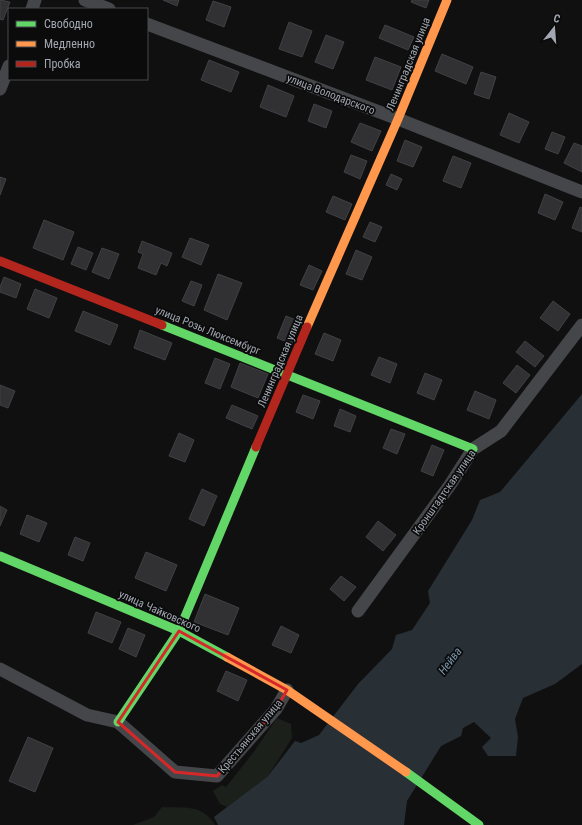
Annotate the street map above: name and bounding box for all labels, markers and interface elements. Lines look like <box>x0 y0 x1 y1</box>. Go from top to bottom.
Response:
legend <box>8 8 148 80</box>
north arrow <box>534 8 574 48</box>
text: С <box>552 12 562 26</box>
street label: Ленинградская улица <box>384 16 433 113</box>
text: Свободно <box>44 17 93 31</box>
text: Медленно <box>44 37 95 51</box>
text: Пробка <box>44 57 81 71</box>
street label: улица Володарского <box>285 72 377 117</box>
street label: улица Розы Люксембург <box>153 303 262 357</box>
street label: Ленинградская улица <box>255 313 306 410</box>
street label: Кронштадтская улица <box>410 447 479 537</box>
street label: улица Чайковского <box>117 588 203 636</box>
water label: Нейва <box>435 645 465 677</box>
street label: Крестьянская улица <box>216 697 285 776</box>

